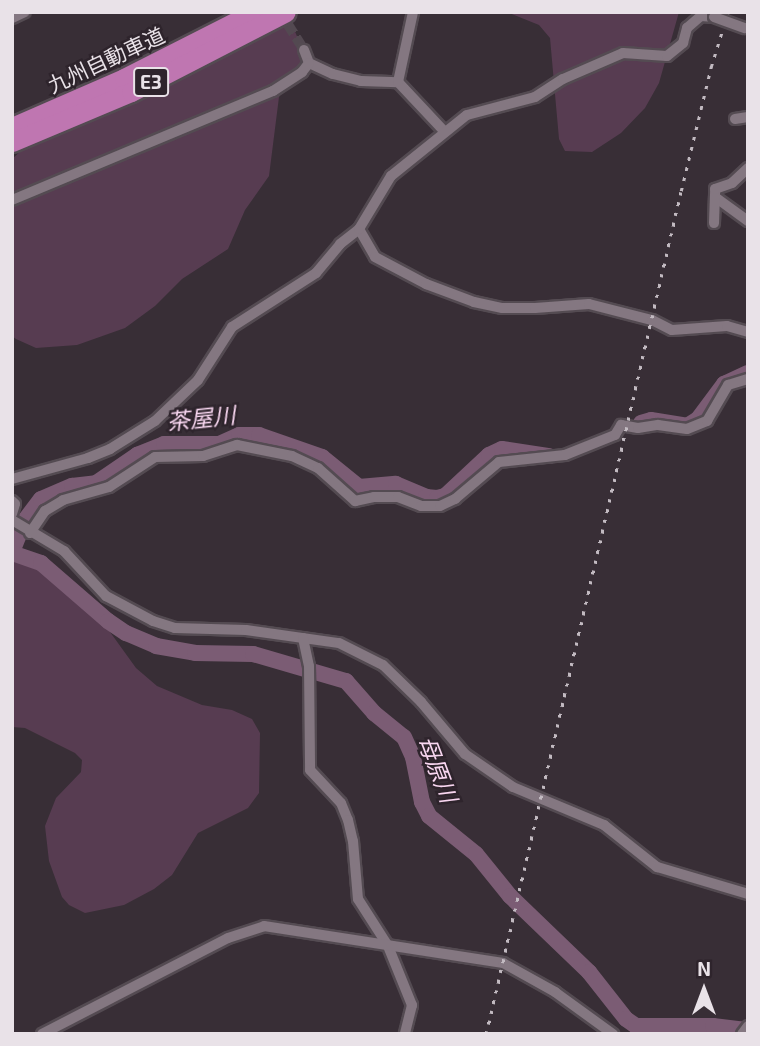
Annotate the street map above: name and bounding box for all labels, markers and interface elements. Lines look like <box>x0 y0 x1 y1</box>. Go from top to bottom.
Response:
street label: 九州自動車道 <box>44 22 168 98</box>
road number: E3 <box>132 66 170 97</box>
water label: 茶屋川 <box>165 401 237 435</box>
water label: 母原川 <box>413 732 463 806</box>
north arrow <box>669 955 739 1025</box>
text: N <box>697 957 711 980</box>

